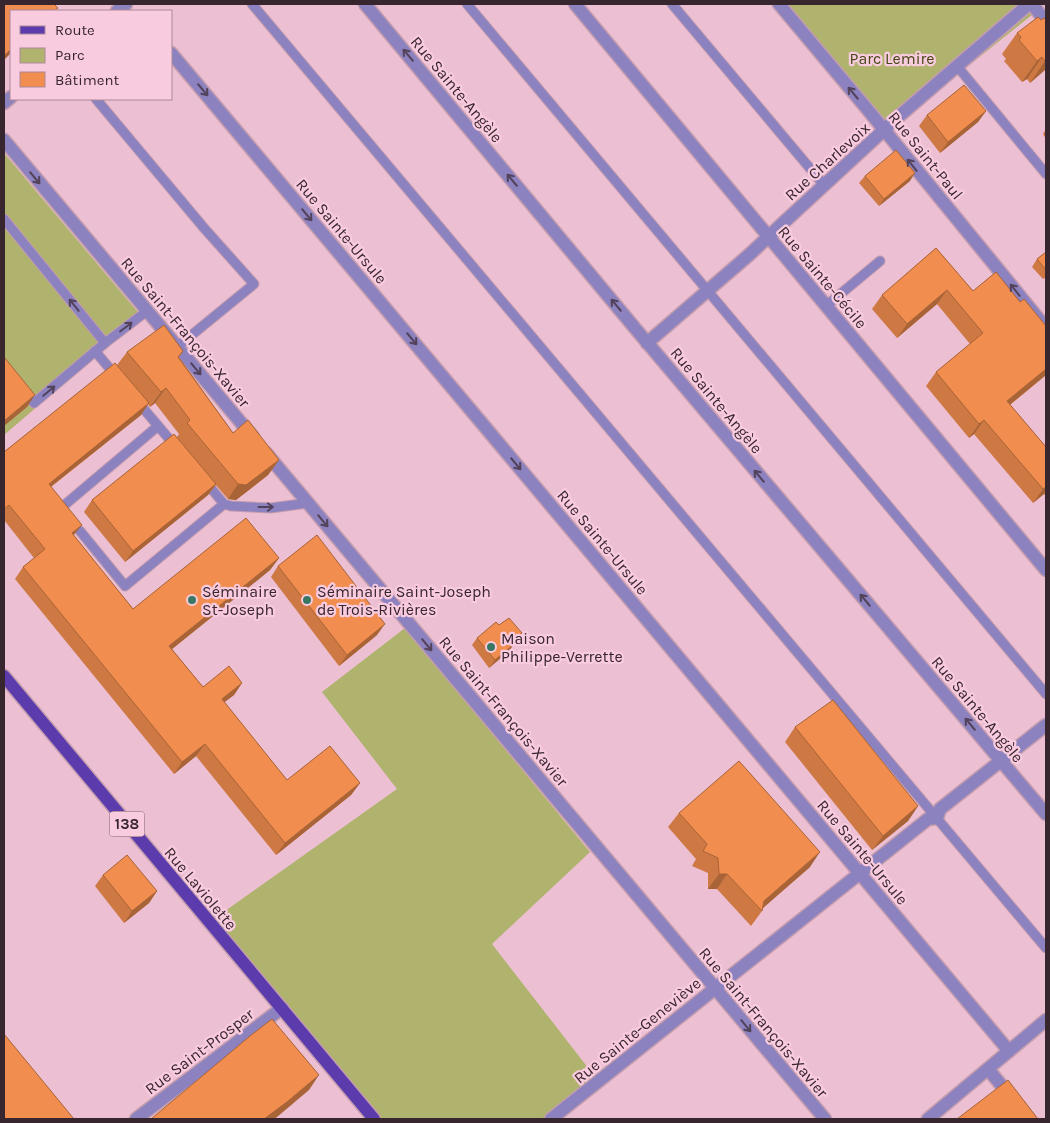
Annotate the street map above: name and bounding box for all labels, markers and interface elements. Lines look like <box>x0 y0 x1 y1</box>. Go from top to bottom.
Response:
legend <box>10 10 172 100</box>
text: Route <box>55 21 95 39</box>
street label: Rue Sainte-Angèle <box>407 32 507 146</box>
text: Parc <box>55 46 85 64</box>
one-way arrow <box>402 49 414 62</box>
park label: Parc Lemire <box>850 49 934 68</box>
text: Bâtiment <box>55 71 119 89</box>
one-way arrow <box>197 84 208 97</box>
one-way arrow <box>848 86 859 99</box>
street label: Rue Saint-Paul <box>884 107 967 203</box>
street label: Rue Charlevoix <box>781 118 874 205</box>
one-way arrow <box>907 158 918 171</box>
one-way arrow <box>29 171 41 184</box>
one-way arrow <box>506 174 517 187</box>
street label: Rue Sainte-Ursule <box>292 175 391 288</box>
one-way arrow <box>301 208 312 221</box>
street label: Rue Sainte-Cécile <box>774 222 871 332</box>
street label: Rue Saint-François-Xavier <box>117 253 254 411</box>
one-way arrow <box>1010 284 1021 297</box>
one-way arrow <box>69 299 80 312</box>
one-way arrow <box>610 299 621 312</box>
one-way arrow <box>119 322 133 332</box>
one-way arrow <box>406 333 417 346</box>
street label: Rue Sainte-Angèle <box>667 343 767 457</box>
one-way arrow <box>190 363 201 376</box>
one-way arrow <box>42 385 55 396</box>
one-way arrow <box>510 457 521 470</box>
one-way arrow <box>754 469 765 482</box>
street label: Rue Sainte-Ursule <box>553 486 652 599</box>
one-way arrow <box>258 502 274 512</box>
one-way arrow <box>317 514 328 527</box>
place label: Séminaire St-Joseph <box>202 582 277 619</box>
place label: Séminaire Saint-Joseph de Trois‑Rivières <box>317 582 491 619</box>
one-way arrow <box>859 593 870 606</box>
marker: Séminaire St-Joseph <box>186 594 198 606</box>
marker: Séminaire Saint-Joseph de Trois‑Rivières <box>301 594 313 606</box>
place label: Maison Philippe-Verrette <box>501 629 623 666</box>
street label: Rue Saint-François-Xavier <box>435 632 572 790</box>
one-way arrow <box>422 638 433 651</box>
marker: Maison Philippe-Verrette <box>485 641 497 653</box>
street label: Rue Sainte-Angèle <box>928 652 1028 766</box>
one-way arrow <box>964 717 975 730</box>
street label: Rue Sainte-Ursule <box>813 796 912 909</box>
road number: 138 <box>110 812 144 836</box>
street label: Rue Laviolette <box>160 843 241 934</box>
street label: Rue Saint-François-Xavier <box>695 943 832 1101</box>
street label: Rue Sainte-Geneviève <box>570 973 705 1087</box>
street label: Rue Saint-Prosper <box>141 1004 258 1098</box>
one-way arrow <box>741 1019 752 1032</box>

